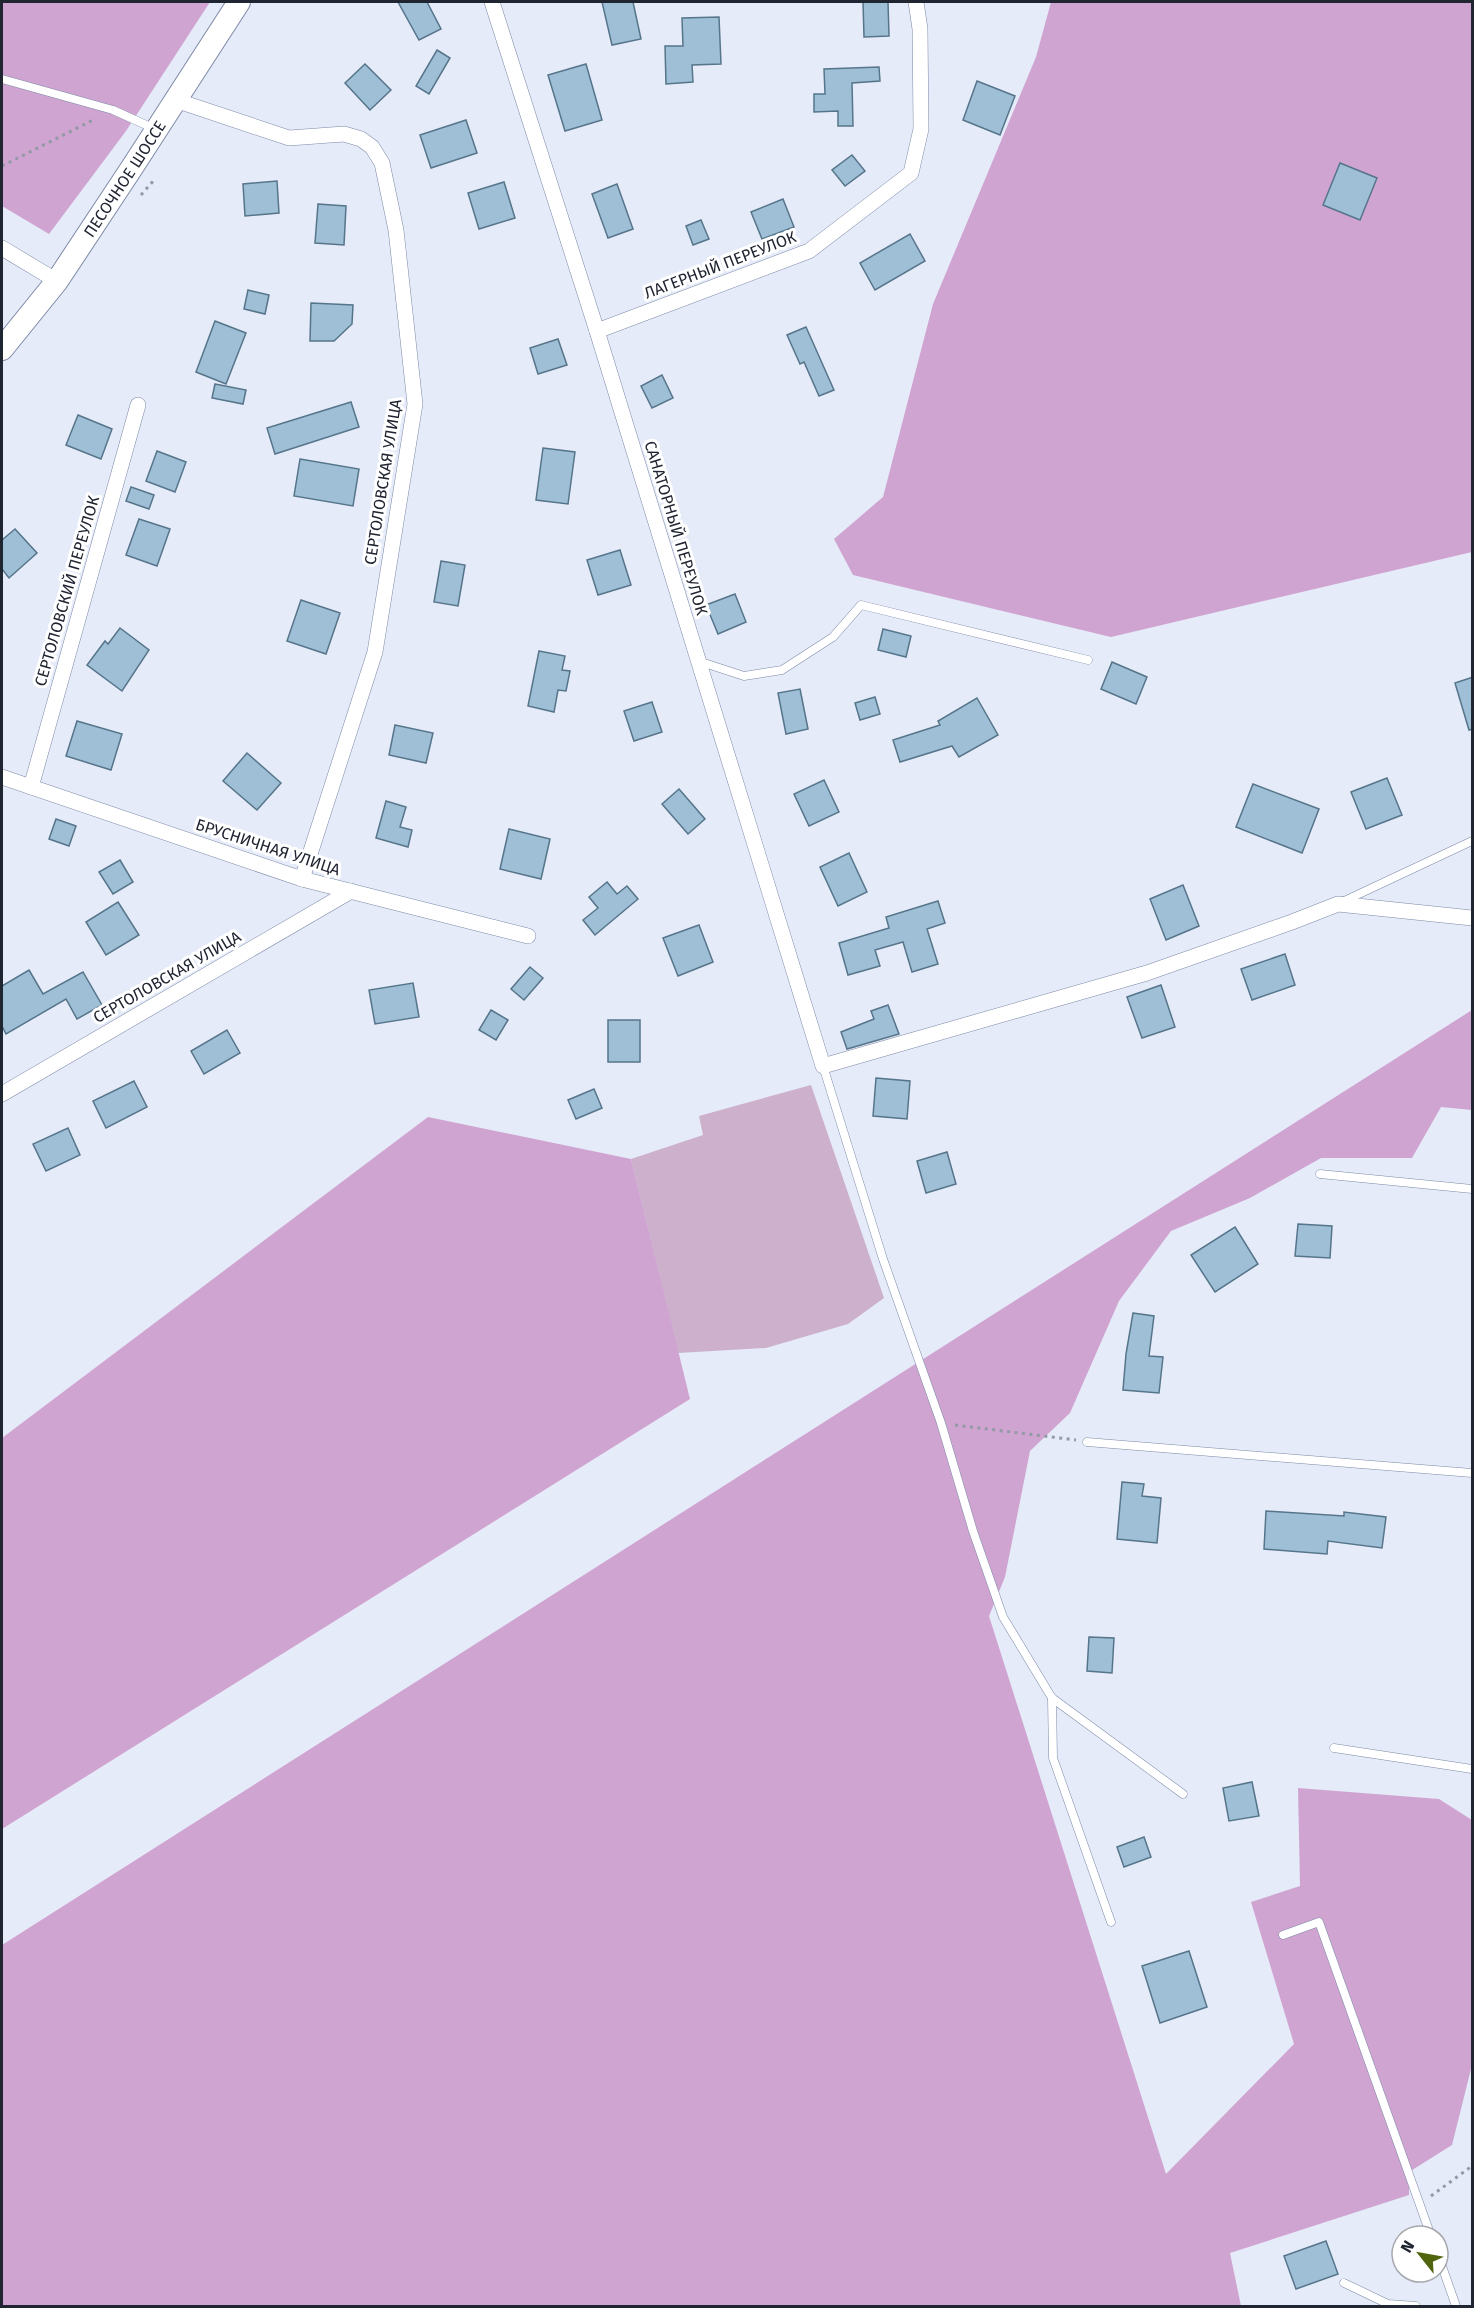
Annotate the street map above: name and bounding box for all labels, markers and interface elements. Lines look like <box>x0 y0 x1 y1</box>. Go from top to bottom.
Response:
street label: ПЕСОЧНОЕ ШОССЕ <box>79 117 169 241</box>
street label: ЛАГЕРНЫЙ ПЕРЕУЛОК <box>641 227 799 303</box>
street label: СЕРТОЛОВСКАЯ УЛИЦА <box>361 397 406 566</box>
street label: САНАТОРНЫЙ ПЕРЕУЛОК <box>640 439 712 618</box>
street label: СЕРТОЛОВСКИЙ ПЕРЕУЛОК <box>31 493 103 688</box>
street label: БРУСНИЧНАЯ УЛИЦА <box>193 815 343 880</box>
street label: СЕРТОЛОВСКАЯ УЛИЦА <box>90 927 245 1027</box>
north arrow <box>1390 2224 1450 2284</box>
text: N <box>1397 2237 1418 2256</box>

